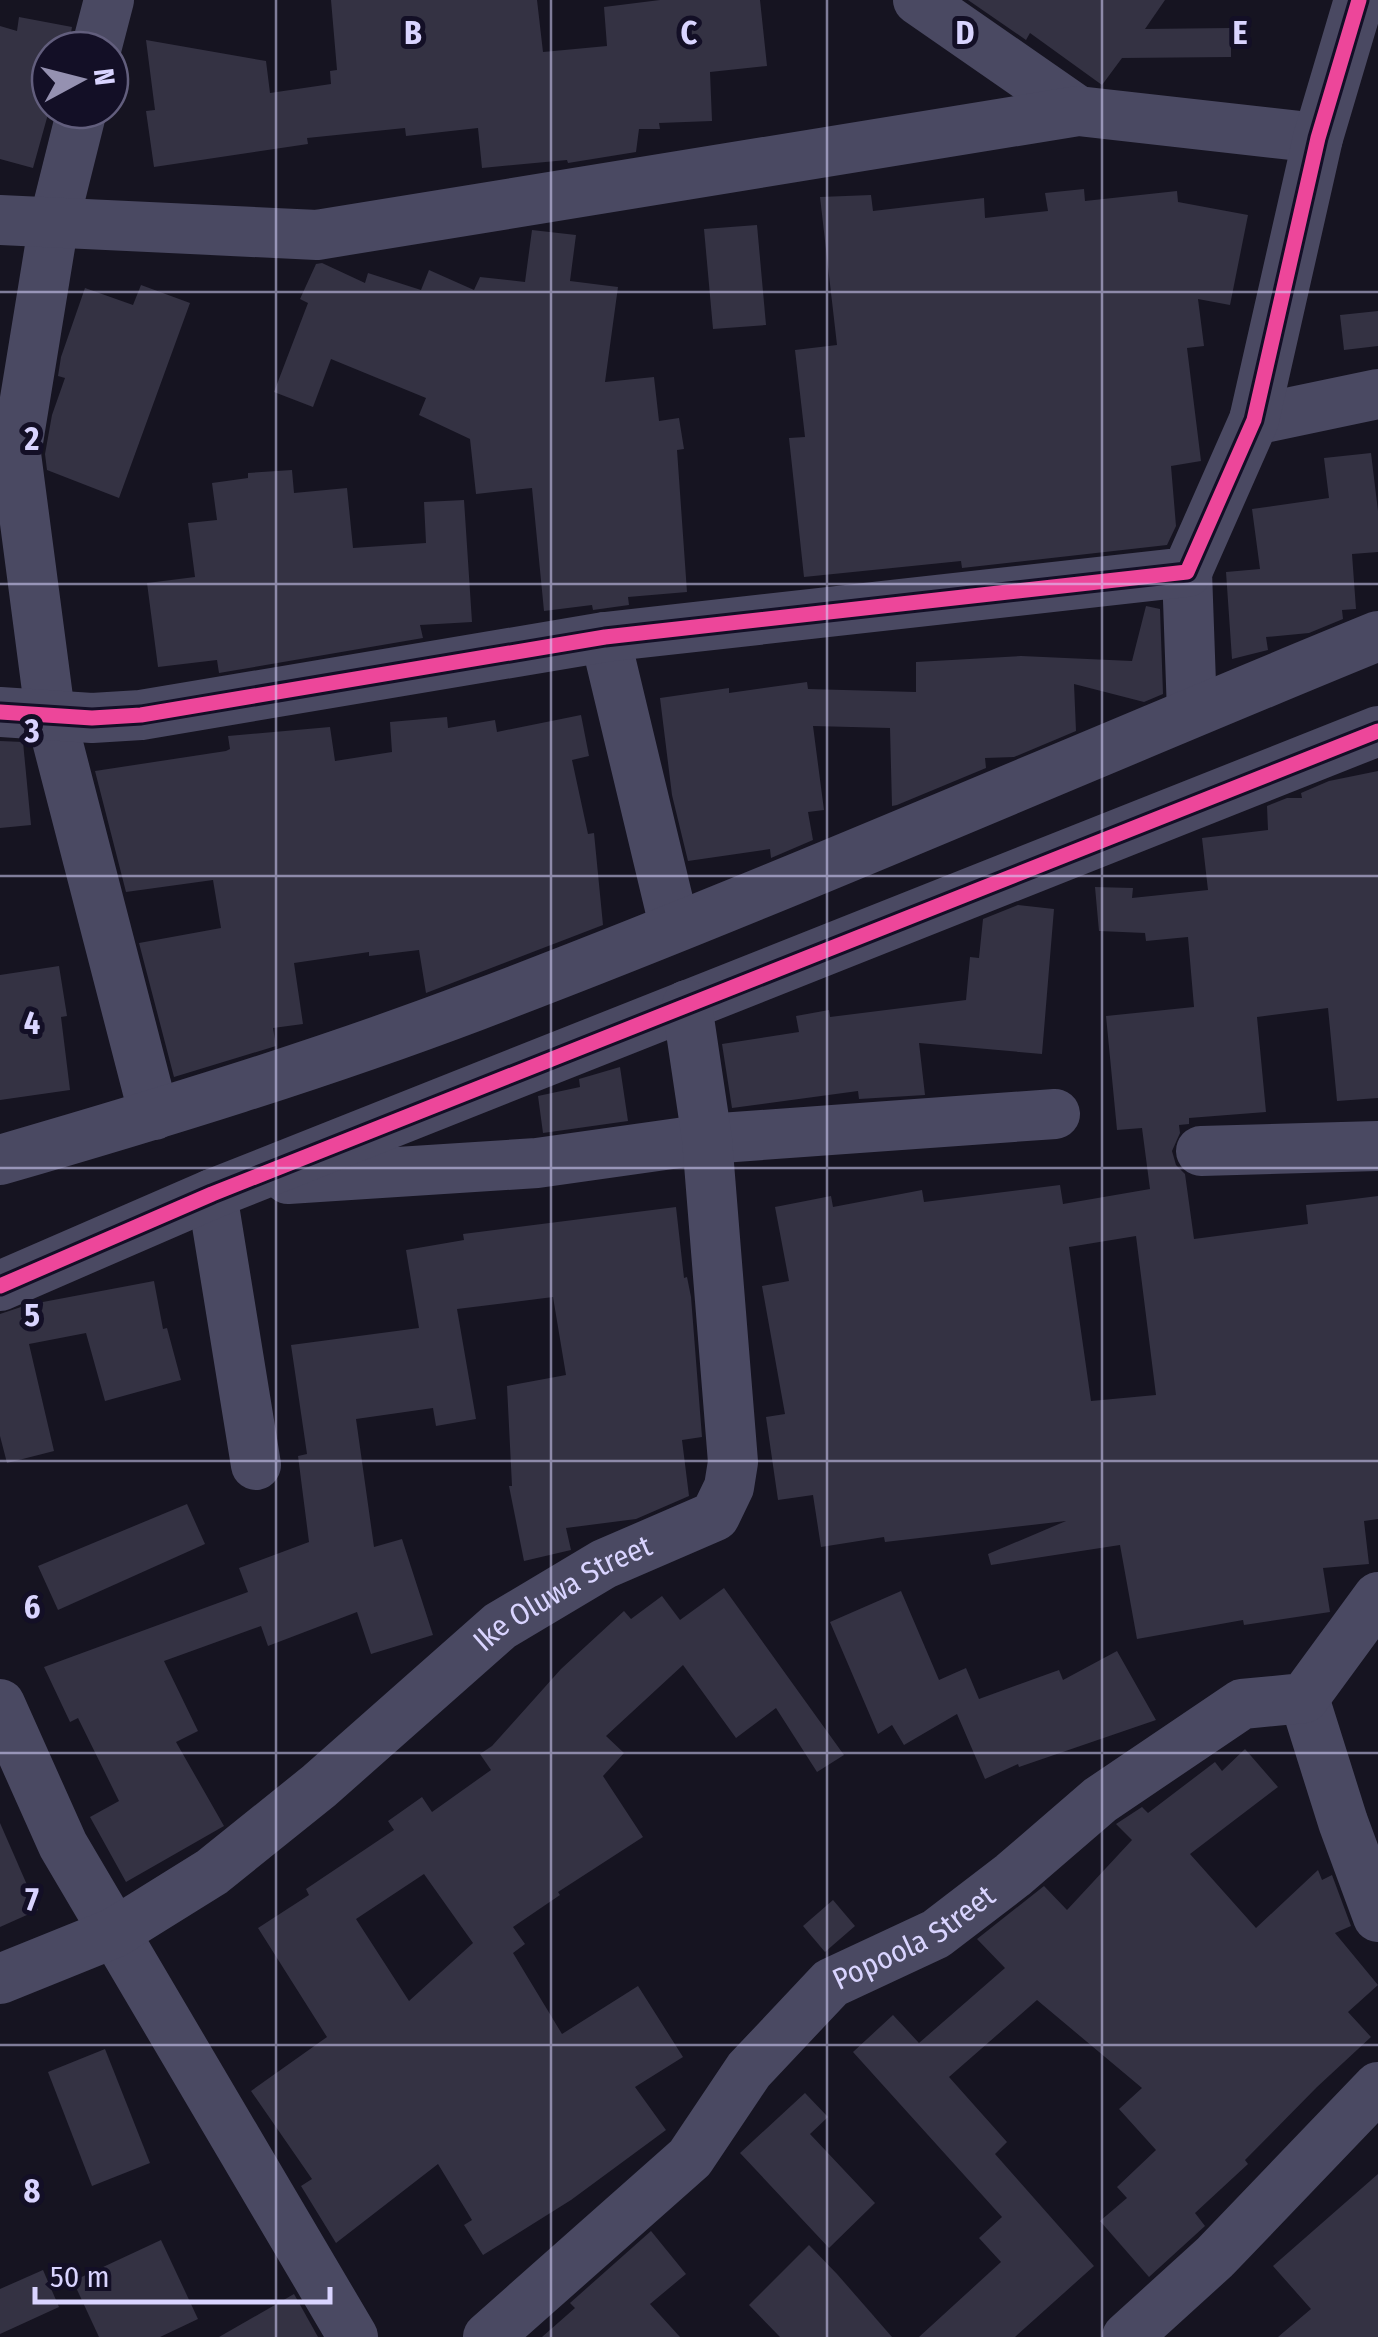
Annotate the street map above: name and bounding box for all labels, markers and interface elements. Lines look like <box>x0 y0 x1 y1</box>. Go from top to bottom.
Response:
text: B <box>404 14 422 52</box>
text: C <box>681 14 698 52</box>
text: D <box>955 14 975 52</box>
text: E <box>1232 14 1248 52</box>
north arrow <box>30 30 130 130</box>
text: N <box>87 67 122 87</box>
text: 2 <box>24 420 40 458</box>
text: 3 <box>23 712 40 750</box>
text: 4 <box>24 1004 40 1042</box>
text: 5 <box>24 1296 40 1334</box>
street label: Ike Oluwa Street <box>466 1528 657 1659</box>
text: 6 <box>24 1588 40 1626</box>
street label: Popoola Street <box>827 1877 1002 1998</box>
text: 7 <box>25 1880 39 1918</box>
text: 8 <box>24 2172 41 2210</box>
scale bar <box>35 2242 330 2304</box>
text: 50 m <box>50 2259 110 2295</box>

